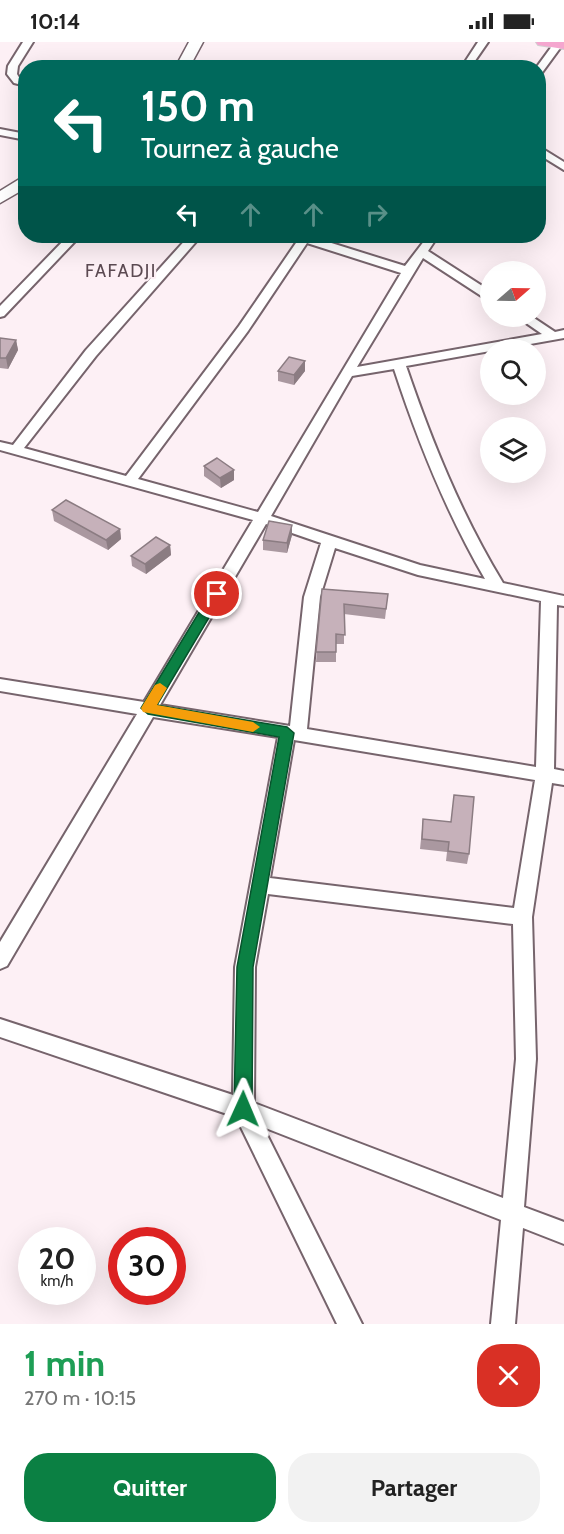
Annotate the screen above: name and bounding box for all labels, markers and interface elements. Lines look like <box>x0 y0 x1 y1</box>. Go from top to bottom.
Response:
text: 10:14 <box>30 8 80 35</box>
text: 150 m <box>141 80 255 132</box>
icon: left <box>42 84 120 162</box>
text: Tournez à gauche <box>141 132 339 165</box>
icon: left <box>171 198 204 231</box>
icon: ahead <box>234 198 267 231</box>
icon: ahead <box>297 198 330 231</box>
icon: right <box>360 198 393 231</box>
district label: FAFADJI <box>85 260 157 282</box>
north arrow <box>480 261 546 327</box>
map controls <box>480 261 546 483</box>
button: search <box>480 339 546 405</box>
button: layers <box>480 417 546 483</box>
pin <box>191 568 242 619</box>
icon: arrive <box>200 577 233 610</box>
position arrow <box>211 1077 275 1141</box>
speed limit sign: 30 <box>108 1227 186 1305</box>
text: 20 <box>38 1240 76 1277</box>
text: km/h <box>41 1272 73 1290</box>
text: 1 min <box>24 1341 105 1385</box>
button: close <box>477 1344 540 1407</box>
text: 270 m · 10:15 <box>24 1386 136 1410</box>
button: Quitter <box>24 1453 276 1522</box>
button: Partager <box>288 1453 540 1522</box>

